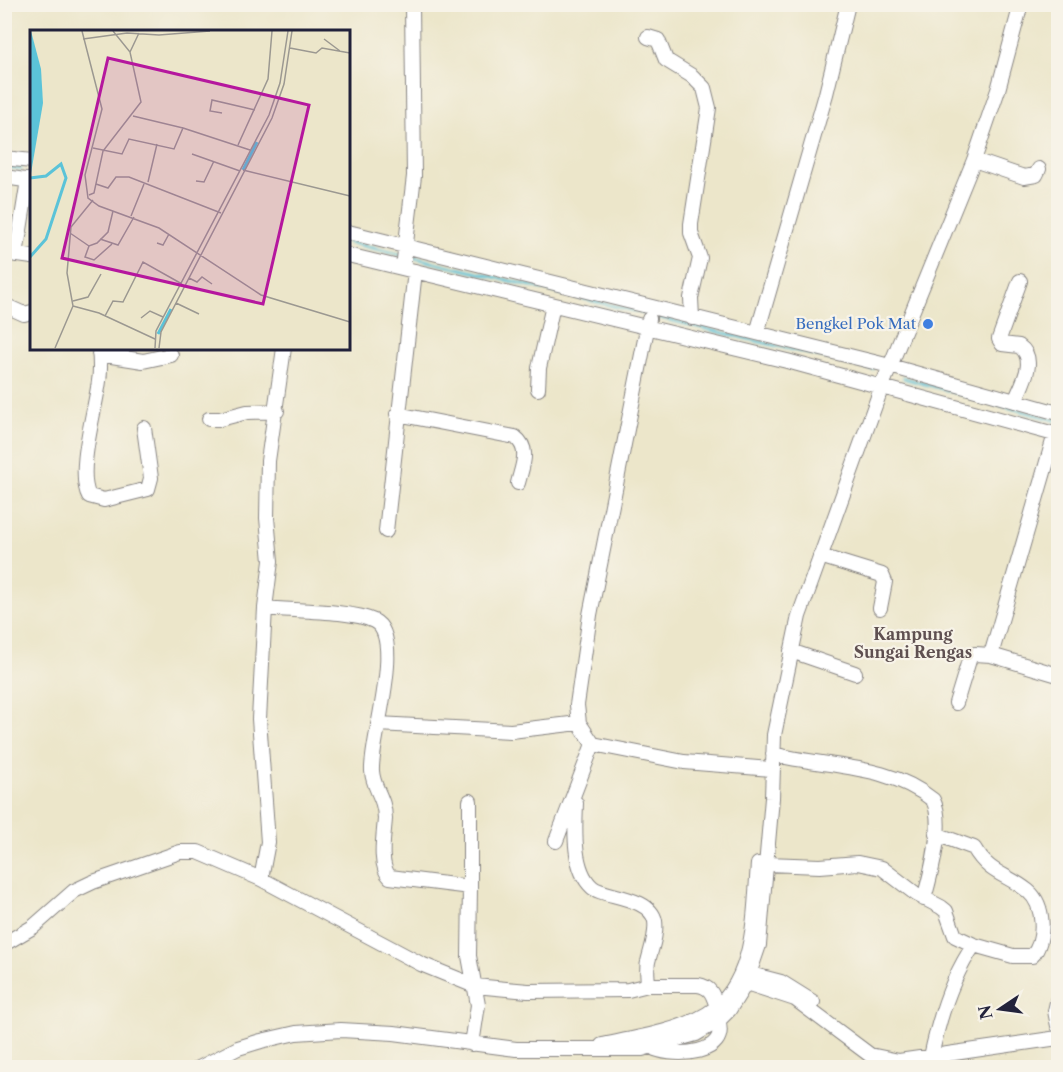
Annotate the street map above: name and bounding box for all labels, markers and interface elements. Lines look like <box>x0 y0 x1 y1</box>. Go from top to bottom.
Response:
inset map <box>30 30 350 350</box>
place label: Bengkel Pok Mat <box>796 314 917 333</box>
marker: Bengkel Pok Mat <box>921 317 935 331</box>
district label: Kampung Sungai Rengas <box>854 624 972 662</box>
north arrow <box>970 979 1030 1039</box>
text: N <box>974 1003 997 1021</box>

